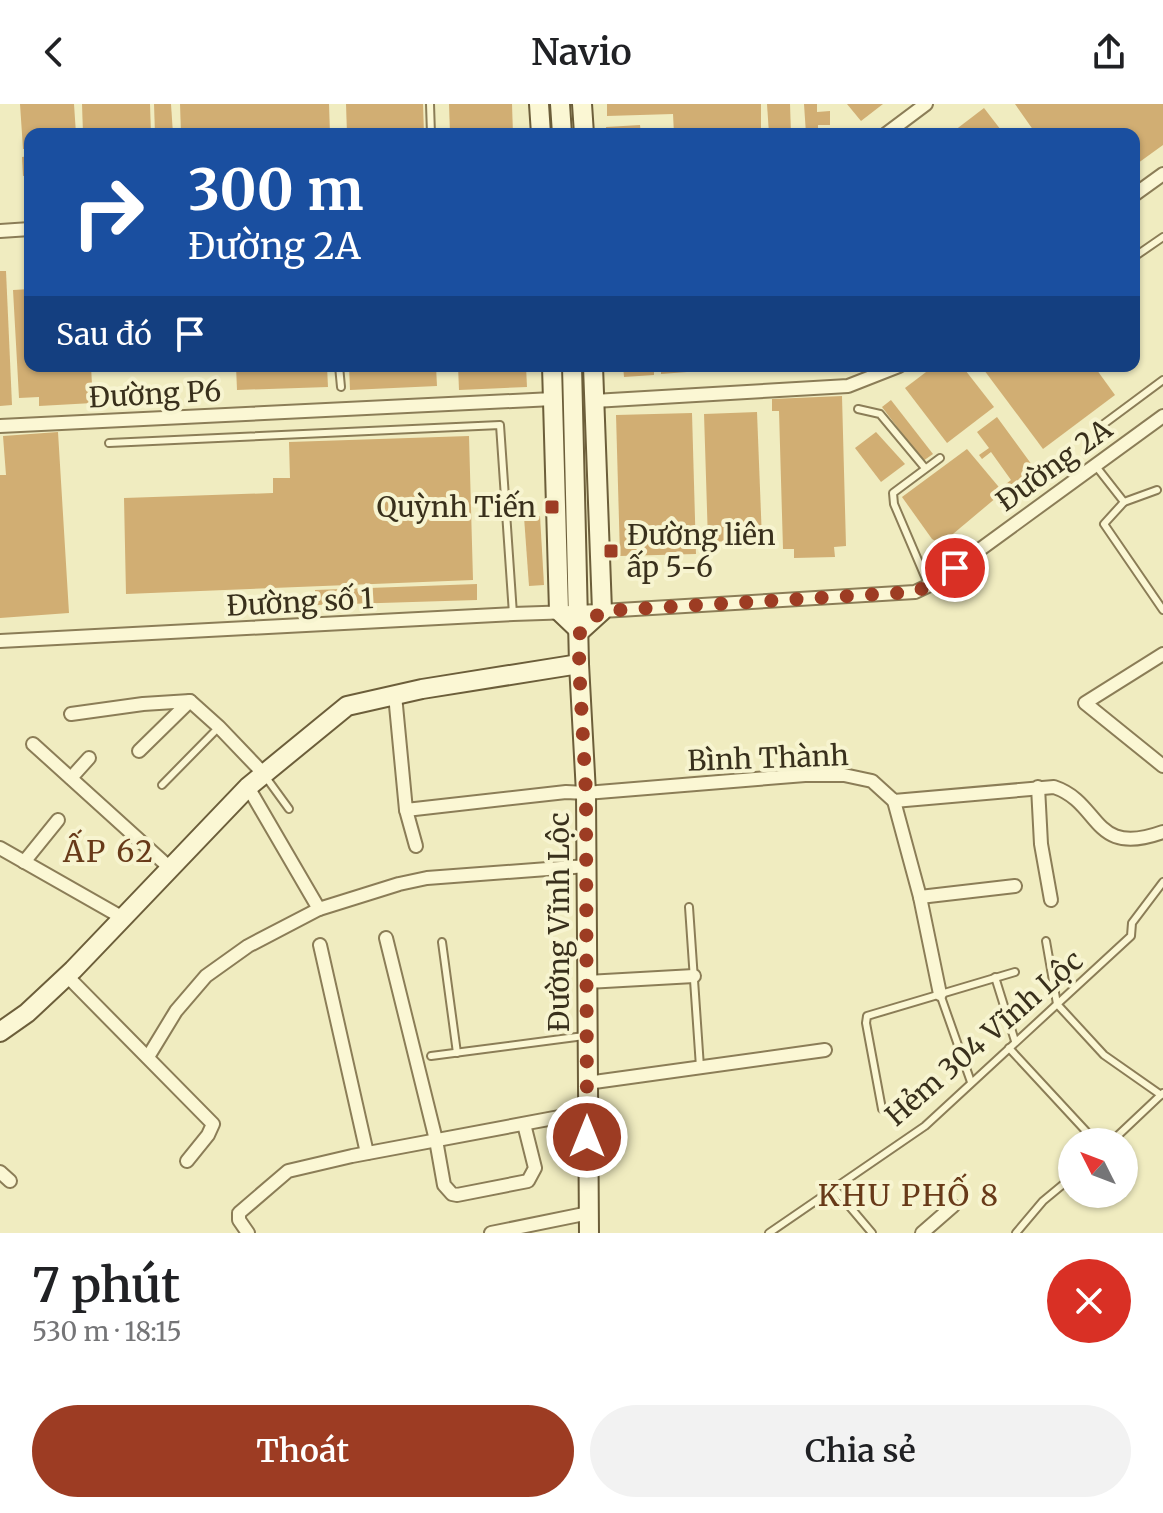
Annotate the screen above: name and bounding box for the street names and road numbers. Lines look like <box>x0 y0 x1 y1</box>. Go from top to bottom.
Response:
street label: Đường P6 <box>88 373 222 415</box>
street label: Đường 2A <box>989 411 1119 519</box>
street label: Đường số 1 <box>226 580 374 624</box>
street label: Bình Thành <box>687 737 849 779</box>
street label: Đường Vĩnh Lộc <box>541 812 577 1032</box>
street label: Hẻm 304 Vĩnh Lộc <box>878 942 1090 1134</box>

